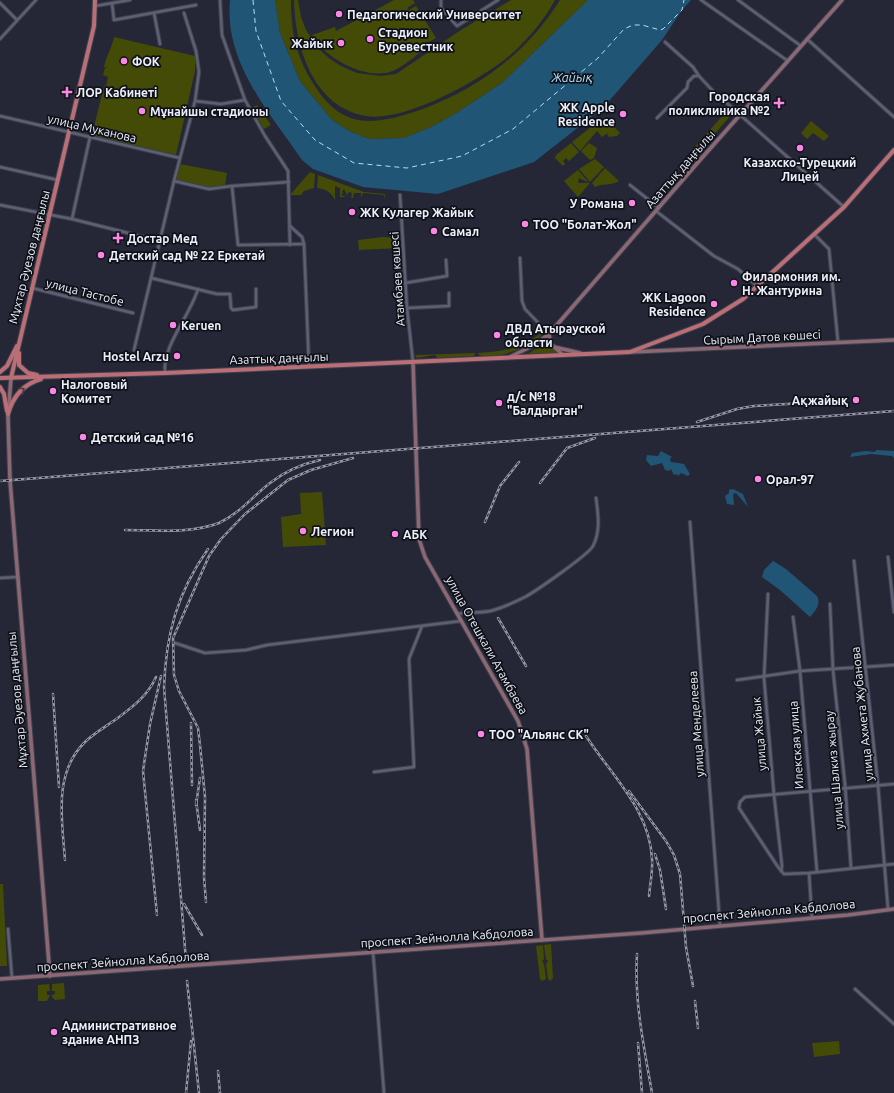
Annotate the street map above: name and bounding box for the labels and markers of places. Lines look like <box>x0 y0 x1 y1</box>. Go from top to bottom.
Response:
place label: Педагогический Университет <box>347 8 521 21</box>
marker: Педагогический Университет <box>334 9 344 19</box>
place label: Стадион Буревестник <box>378 26 453 53</box>
marker: Стадион Буревестник <box>365 34 375 44</box>
place label: Жайык <box>291 37 333 50</box>
marker: Жайык <box>336 38 346 48</box>
place label: ФОК <box>132 55 160 68</box>
marker: ФОК <box>119 56 129 66</box>
marker: ЛОР Кабинетi <box>61 86 73 98</box>
place label: ЛОР Кабинетi <box>76 86 157 99</box>
place label: Городская поликлиника №2 <box>669 90 770 117</box>
marker: Городская поликлиника №2 <box>773 97 785 109</box>
place label: ЖК Apple Residence <box>558 101 615 128</box>
place label: Мұнайшы стадионы <box>150 105 268 118</box>
marker: Мұнайшы стадионы <box>137 106 147 116</box>
marker: ЖК Apple Residence <box>618 109 628 119</box>
marker: Казахско-Турецкий Лицей <box>795 143 805 153</box>
place label: Казахско-Турецкий Лицей <box>744 156 856 183</box>
place label: У Романа <box>570 197 624 210</box>
marker: У Романа <box>627 198 637 208</box>
place label: ЖК Кулагер Жайык <box>360 206 474 219</box>
marker: ЖК Кулагер Жайык <box>347 207 357 217</box>
place label: ТОО "Болат-Жол" <box>533 218 637 231</box>
marker: ТОО "Болат-Жол" <box>520 219 530 229</box>
place label: Самал <box>442 225 479 238</box>
marker: Самал <box>429 226 439 236</box>
marker: Достар Мед <box>112 232 124 244</box>
place label: Достар Мед <box>127 232 198 245</box>
place label: Детский сад № 22 Еркетай <box>109 249 265 262</box>
marker: Детский сад № 22 Еркетай <box>96 250 106 260</box>
place label: Филармония им. Н. Жантурина <box>742 270 841 297</box>
marker: Филармония им. Н. Жантурина <box>729 278 739 288</box>
place label: ЖК Lagoon Residence <box>642 291 706 318</box>
marker: ЖК Lagoon Residence <box>709 299 719 309</box>
place label: Keruen <box>181 319 221 332</box>
marker: Keruen <box>168 320 178 330</box>
place label: ДВД Атырауской области <box>505 322 606 349</box>
marker: ДВД Атырауской области <box>492 330 502 340</box>
place label: Hostel Arzu <box>103 350 169 363</box>
marker: Hostel Arzu <box>172 351 182 361</box>
place label: Налоговый Комитет <box>61 378 127 405</box>
marker: Налоговый Комитет <box>48 386 58 396</box>
place label: д/с №18 "Балдырган" <box>507 390 583 417</box>
place label: Ақжайық <box>792 394 848 407</box>
marker: Ақжайық <box>851 395 861 405</box>
marker: д/с №18 "Балдырган" <box>494 398 504 408</box>
place label: Детский сад №16 <box>91 431 194 444</box>
marker: Детский сад №16 <box>78 432 88 442</box>
place label: Орал-97 <box>766 473 814 486</box>
marker: Орал-97 <box>753 474 763 484</box>
place label: Легион <box>311 525 354 538</box>
marker: Легион <box>298 526 308 536</box>
place label: АБК <box>403 528 427 541</box>
marker: АБК <box>390 529 400 539</box>
place label: ТОО "Альянс СК" <box>489 728 589 741</box>
marker: ТОО "Альянс СК" <box>476 729 486 739</box>
place label: Административное здание АНПЗ <box>62 1019 177 1046</box>
marker: Административное здание АНПЗ <box>49 1027 59 1037</box>

